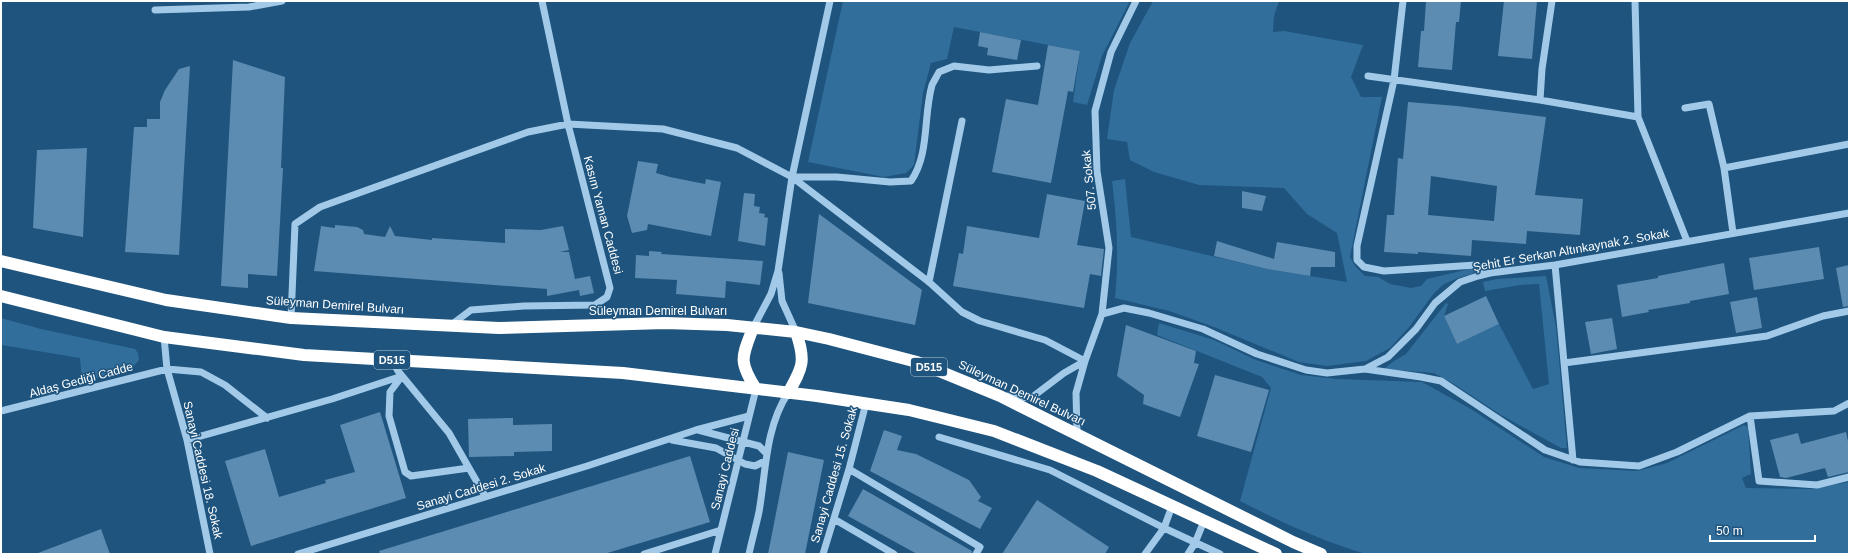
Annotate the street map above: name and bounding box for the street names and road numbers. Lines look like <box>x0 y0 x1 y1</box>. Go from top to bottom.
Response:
street label: 507. Sokak <box>1079 148 1099 211</box>
street label: Kasım Yaman Caddesi <box>580 154 626 276</box>
street label: Şehit Er Serkan Altınkaynak 2. Sokak <box>1472 226 1671 274</box>
street label: Süleyman Demirel Bulvarı <box>265 293 405 317</box>
street label: Süleyman Demirel Bulvarı <box>589 304 727 318</box>
road number: D515 <box>374 351 410 369</box>
street label: Süleyman Demirel Bulvarı <box>956 357 1088 429</box>
road number: D515 <box>911 358 947 376</box>
street label: Aldaş Gediği Cadde <box>28 359 135 401</box>
street label: Sanayi Caddesi 18. Sokak <box>180 400 226 541</box>
street label: Sanayi Caddesi 15. Sokak <box>808 404 860 545</box>
street label: Sanayi Caddesi <box>708 427 742 511</box>
street label: Sanayi Caddesi 2. Sokak <box>415 460 548 513</box>

